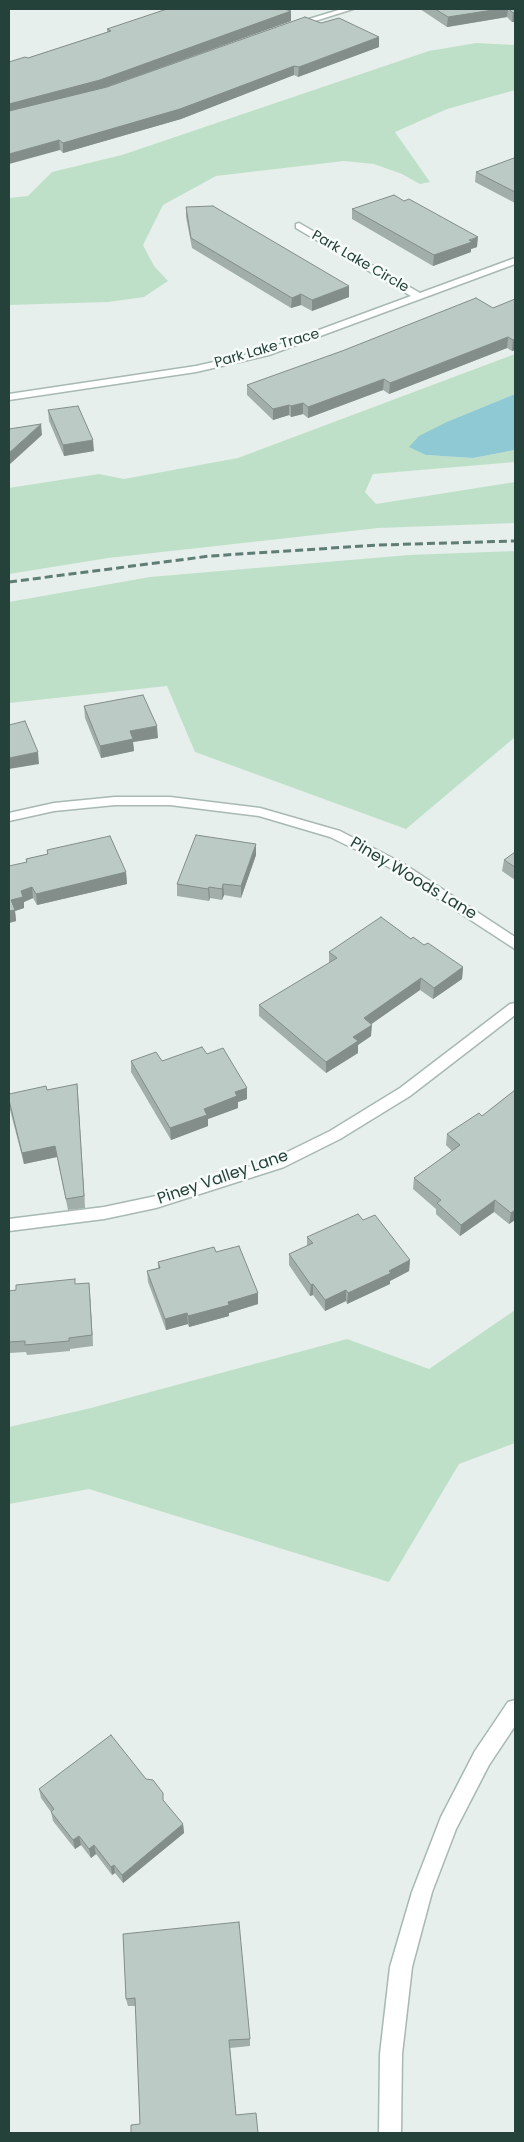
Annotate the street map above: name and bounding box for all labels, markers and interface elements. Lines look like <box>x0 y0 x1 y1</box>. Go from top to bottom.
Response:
street label: Park Lake Circle <box>309 227 411 297</box>
street label: Park Lake Trace <box>213 326 321 372</box>
street label: Piney Woods Lane <box>346 834 480 924</box>
street label: Piney Valley Lane <box>155 1147 291 1209</box>

